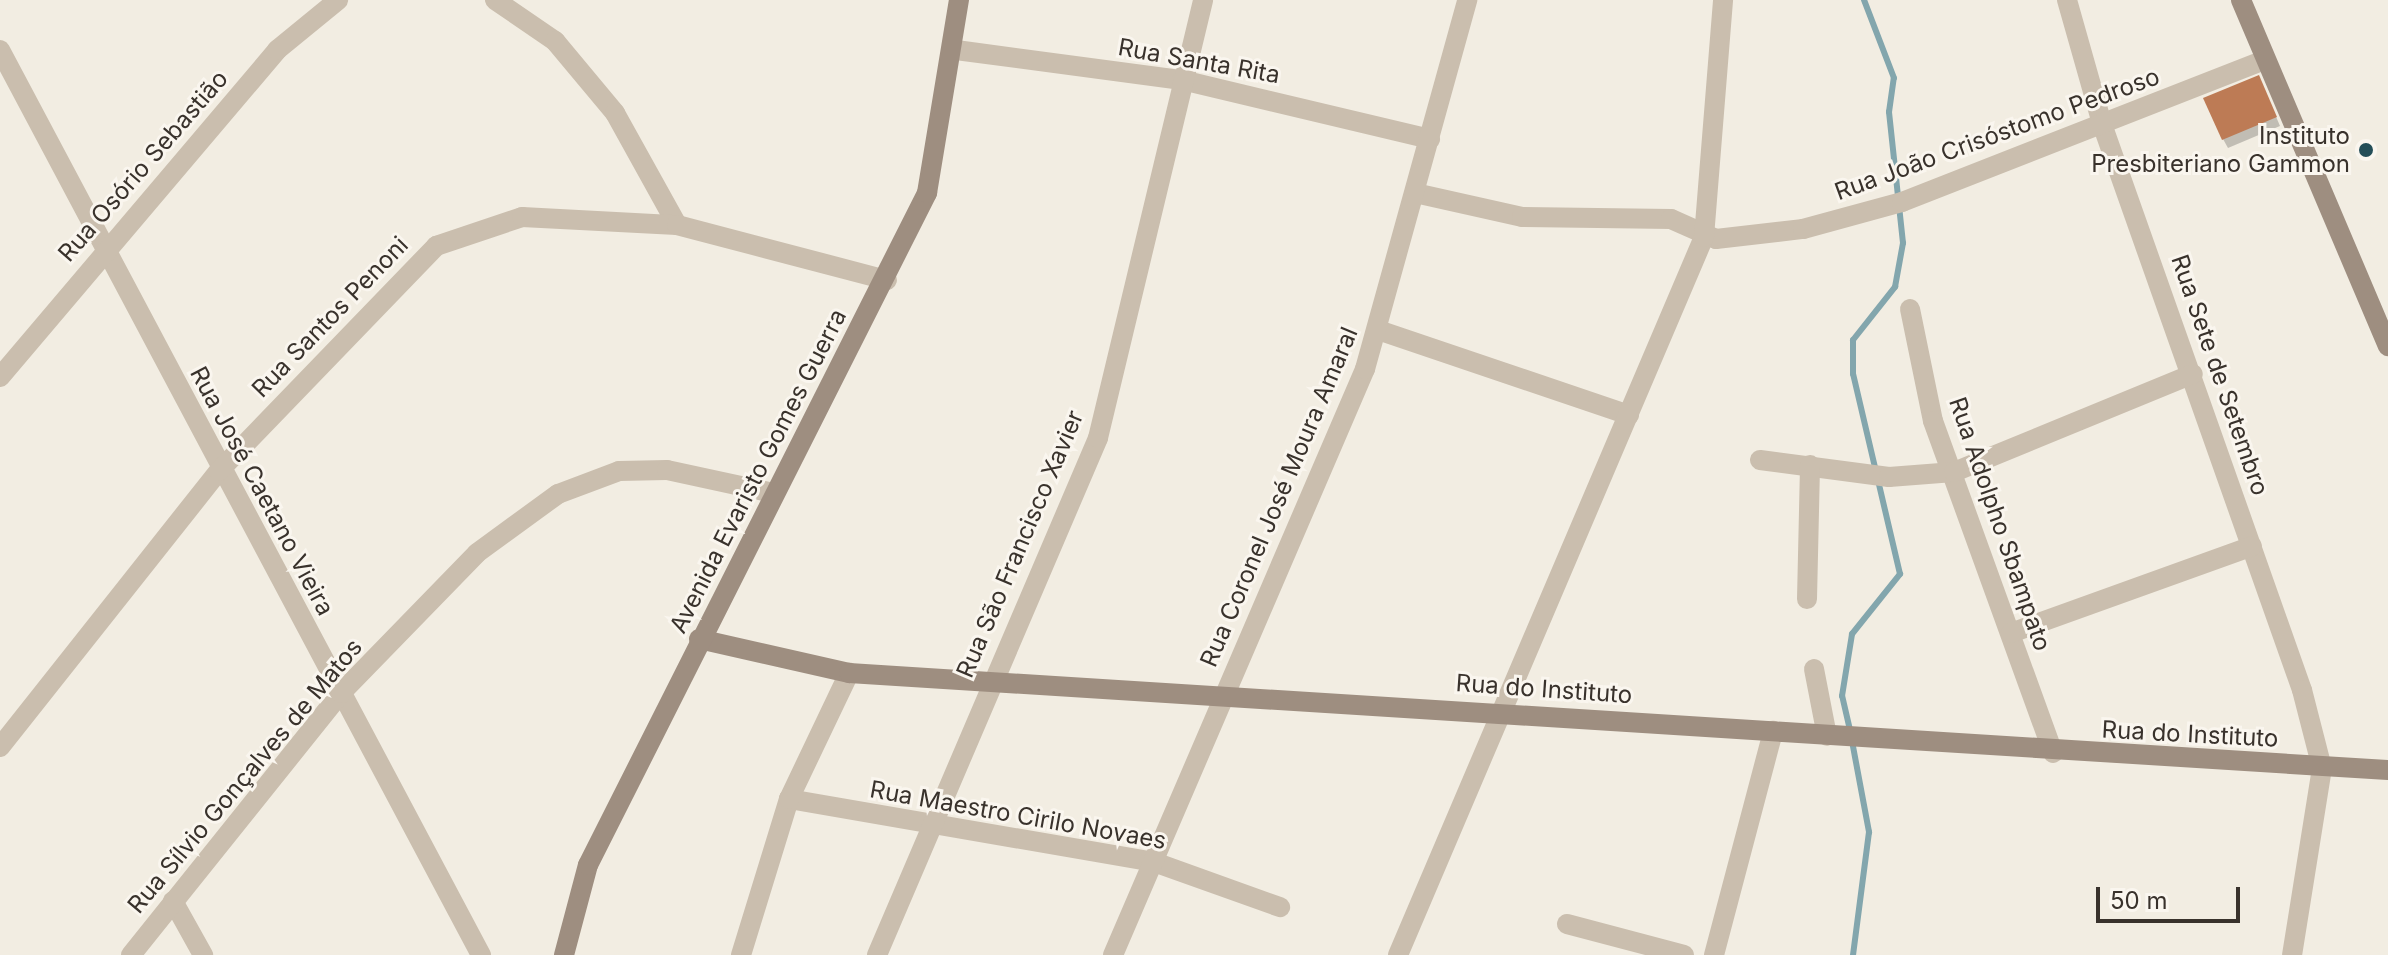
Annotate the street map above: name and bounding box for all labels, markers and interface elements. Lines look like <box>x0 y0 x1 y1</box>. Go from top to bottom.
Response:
street label: Rua Santa Rita <box>1116 33 1282 89</box>
street label: Rua João Crisóstomo Pedroso <box>1831 62 2163 206</box>
street label: Rua Osório Sebastião <box>52 65 234 267</box>
place label: Instituto Presbiteriano Gammon <box>2091 122 2350 178</box>
marker: Instituto Presbiteriano Gammon <box>2357 141 2375 159</box>
street label: Rua Santos Penoni <box>246 231 414 403</box>
street label: Rua Sete de Setembro <box>2165 251 2275 499</box>
street label: Avenida Evaristo Gomes Guerra <box>664 304 852 638</box>
street label: Rua Coronel José Moura Amaral <box>1194 323 1364 671</box>
street label: Rua José Caetano Vieira <box>184 362 340 620</box>
street label: Rua Adolpho Sbampato <box>1943 393 2057 655</box>
street label: Rua São Francisco Xavier <box>951 406 1089 682</box>
street label: Rua Sílvio Gonçalves de Matos <box>122 633 368 919</box>
street label: Rua do Instituto <box>1455 668 1633 710</box>
street label: Rua do Instituto <box>2101 715 2279 753</box>
street label: Rua Maestro Cirilo Novaes <box>868 775 1168 855</box>
scale bar <box>2100 871 2244 921</box>
text: 50 m <box>2110 886 2168 915</box>

